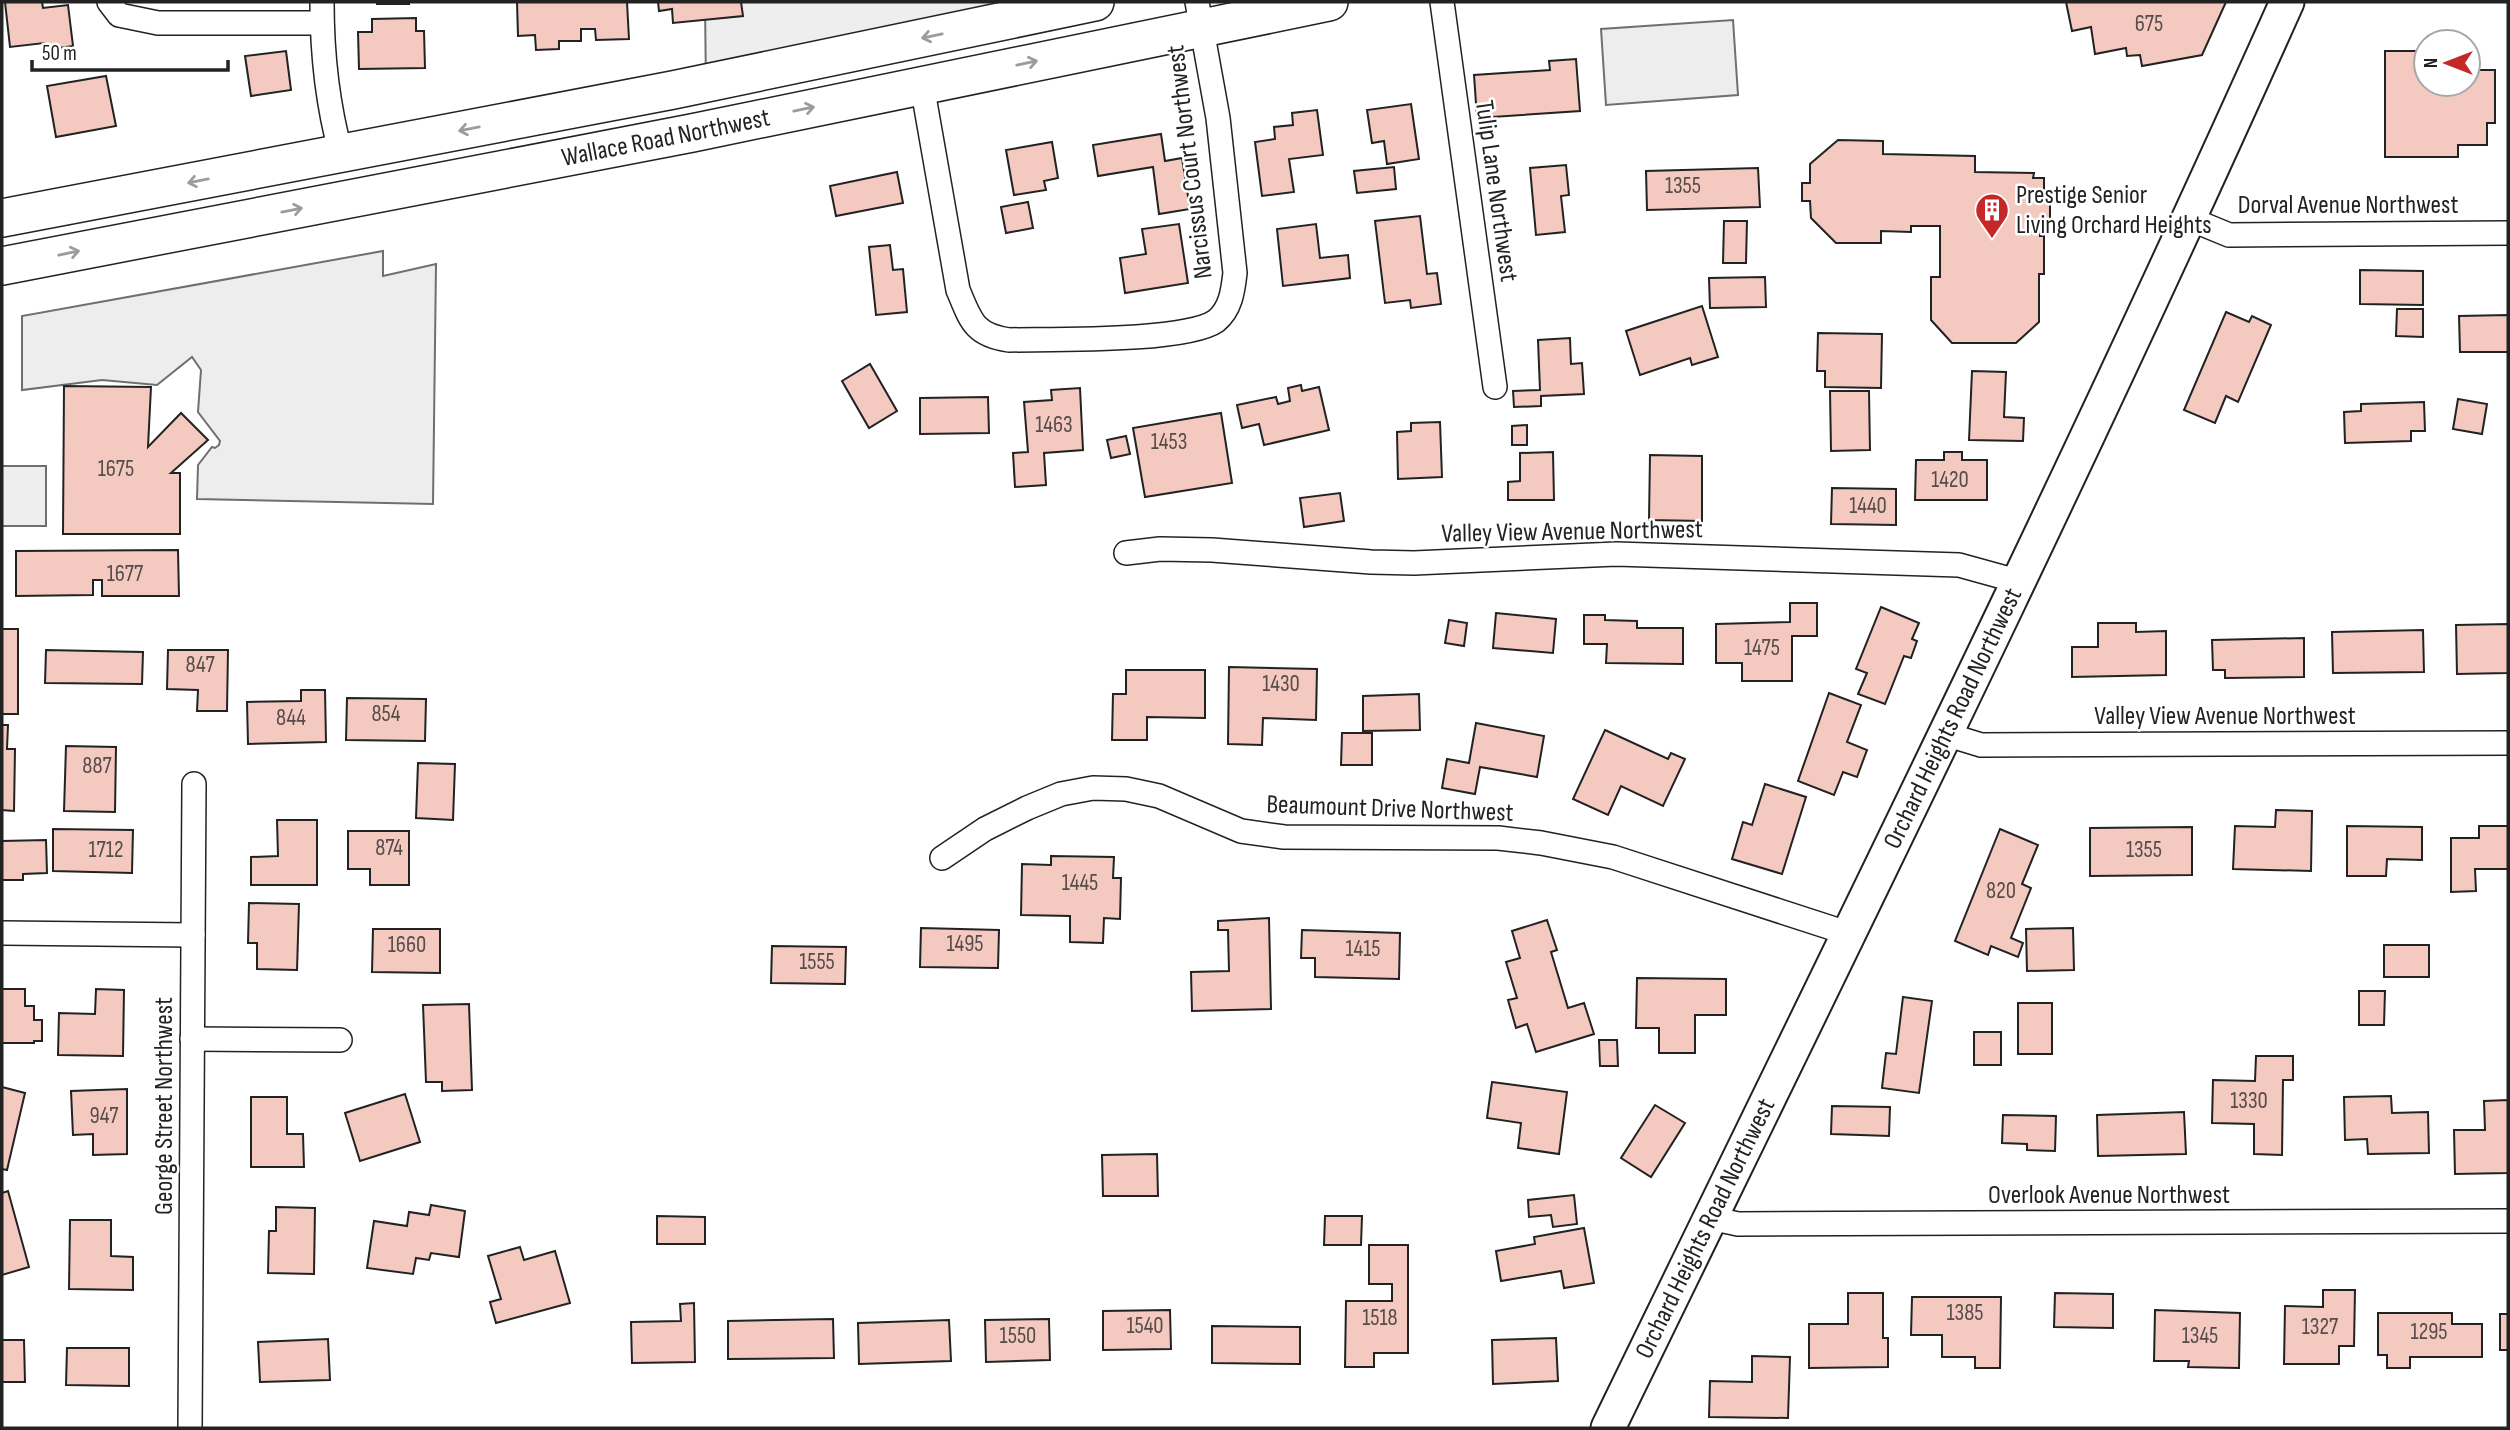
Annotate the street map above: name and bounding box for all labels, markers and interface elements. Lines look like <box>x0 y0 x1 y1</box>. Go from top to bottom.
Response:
house number: 675 <box>2135 10 2163 38</box>
scale bar <box>32 28 228 72</box>
north arrow <box>2412 28 2482 98</box>
one-way arrow <box>921 29 944 43</box>
text: 50 m <box>42 41 77 66</box>
street label: Narcissus Court Northwest <box>1160 43 1220 281</box>
one-way arrow <box>1015 56 1038 70</box>
text: N <box>2420 58 2443 68</box>
street label: Tulip Lane Northwest <box>1468 98 1524 284</box>
street label: Wallace Road Northwest <box>559 102 773 173</box>
one-way arrow <box>792 102 815 116</box>
one-way arrow <box>458 123 481 137</box>
house number: 1355 <box>1665 172 1701 200</box>
one-way arrow <box>187 175 210 188</box>
place label: Prestige Senior Living Orchard Heights <box>2016 180 2212 241</box>
street label: Dorval Avenue Northwest <box>2238 190 2458 221</box>
building icon: Prestige Senior Living Orchard Heights <box>1973 191 2011 240</box>
one-way arrow <box>280 202 303 216</box>
one-way arrow <box>57 245 80 259</box>
house number: 1463 <box>1035 411 1073 439</box>
house number: 1453 <box>1151 428 1187 456</box>
house number: 1675 <box>98 455 134 483</box>
house number: 1420 <box>1931 466 1969 494</box>
house number: 1440 <box>1849 492 1887 520</box>
street label: Valley View Avenue Northwest <box>1441 514 1703 550</box>
house number: 1677 <box>107 560 143 588</box>
street label: Orchard Heights Road Northwest <box>1877 583 2029 854</box>
house number: 1475 <box>1744 634 1780 662</box>
house number: 847 <box>185 651 215 679</box>
house number: 1430 <box>1262 670 1300 698</box>
house number: 854 <box>372 700 401 728</box>
street label: Valley View Avenue Northwest <box>2094 701 2356 732</box>
house number: 844 <box>276 704 306 732</box>
house number: 887 <box>82 752 112 780</box>
street label: Beaumount Drive Northwest <box>1266 789 1514 829</box>
house number: 874 <box>375 834 403 862</box>
house number: 1712 <box>88 836 124 864</box>
house number: 1355 <box>2126 836 2162 864</box>
house number: 1445 <box>1062 869 1098 897</box>
house number: 820 <box>1986 877 2016 905</box>
house number: 1495 <box>946 930 984 958</box>
house number: 1660 <box>388 931 426 959</box>
house number: 1415 <box>1345 935 1381 963</box>
house number: 1555 <box>799 948 835 976</box>
street label: George Street Northwest <box>149 997 180 1215</box>
house number: 1330 <box>2230 1087 2268 1115</box>
street label: Orchard Heights Road Northwest <box>1629 1093 1782 1364</box>
house number: 947 <box>90 1102 118 1130</box>
street label: Overlook Avenue Northwest <box>1988 1180 2230 1211</box>
house number: 1385 <box>1947 1299 1983 1327</box>
house number: 1518 <box>1362 1304 1398 1332</box>
house number: 1540 <box>1126 1312 1164 1340</box>
house number: 1327 <box>2302 1313 2338 1341</box>
house number: 1295 <box>2410 1318 2448 1346</box>
house number: 1550 <box>1000 1322 1036 1350</box>
house number: 1345 <box>2182 1322 2218 1350</box>

